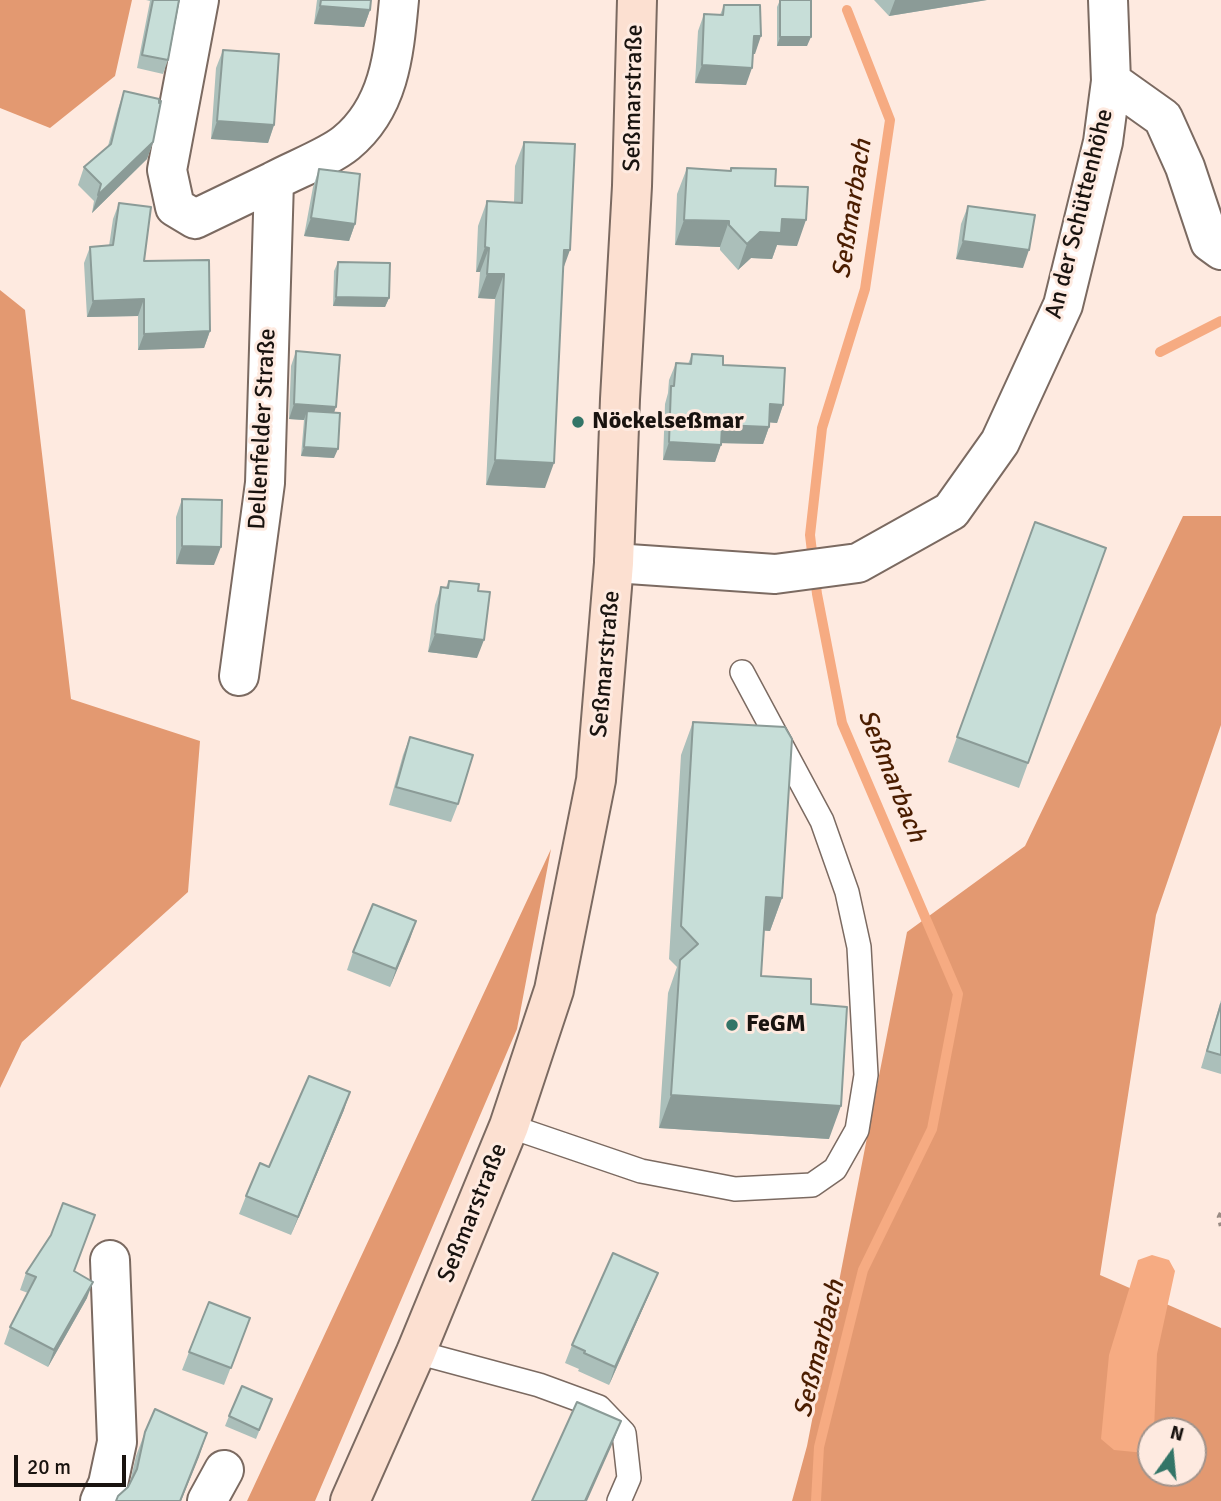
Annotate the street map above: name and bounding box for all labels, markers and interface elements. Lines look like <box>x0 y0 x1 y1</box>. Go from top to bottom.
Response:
street label: Seßmarstraße <box>618 24 650 172</box>
street label: An der Schüttenhöhe <box>1040 106 1120 322</box>
water label: Seßmarbach <box>827 137 879 281</box>
street label: Dellenfelder Straße <box>243 328 283 530</box>
place label: Nöckelseßmar <box>592 408 744 436</box>
marker: Nöckelseßmar <box>570 414 586 430</box>
street label: Seßmarstraße <box>585 589 627 739</box>
water label: Seßmarbach <box>850 705 932 847</box>
place label: FeGM <box>746 1011 806 1039</box>
marker: FeGM <box>724 1017 740 1033</box>
street label: Seßmarstraße <box>432 1139 514 1287</box>
water label: Seßmarbach <box>788 1277 852 1421</box>
north arrow <box>1137 1417 1207 1487</box>
text: N <box>1167 1420 1186 1447</box>
scale bar <box>18 1442 130 1486</box>
text: 20 m <box>27 1454 71 1480</box>

